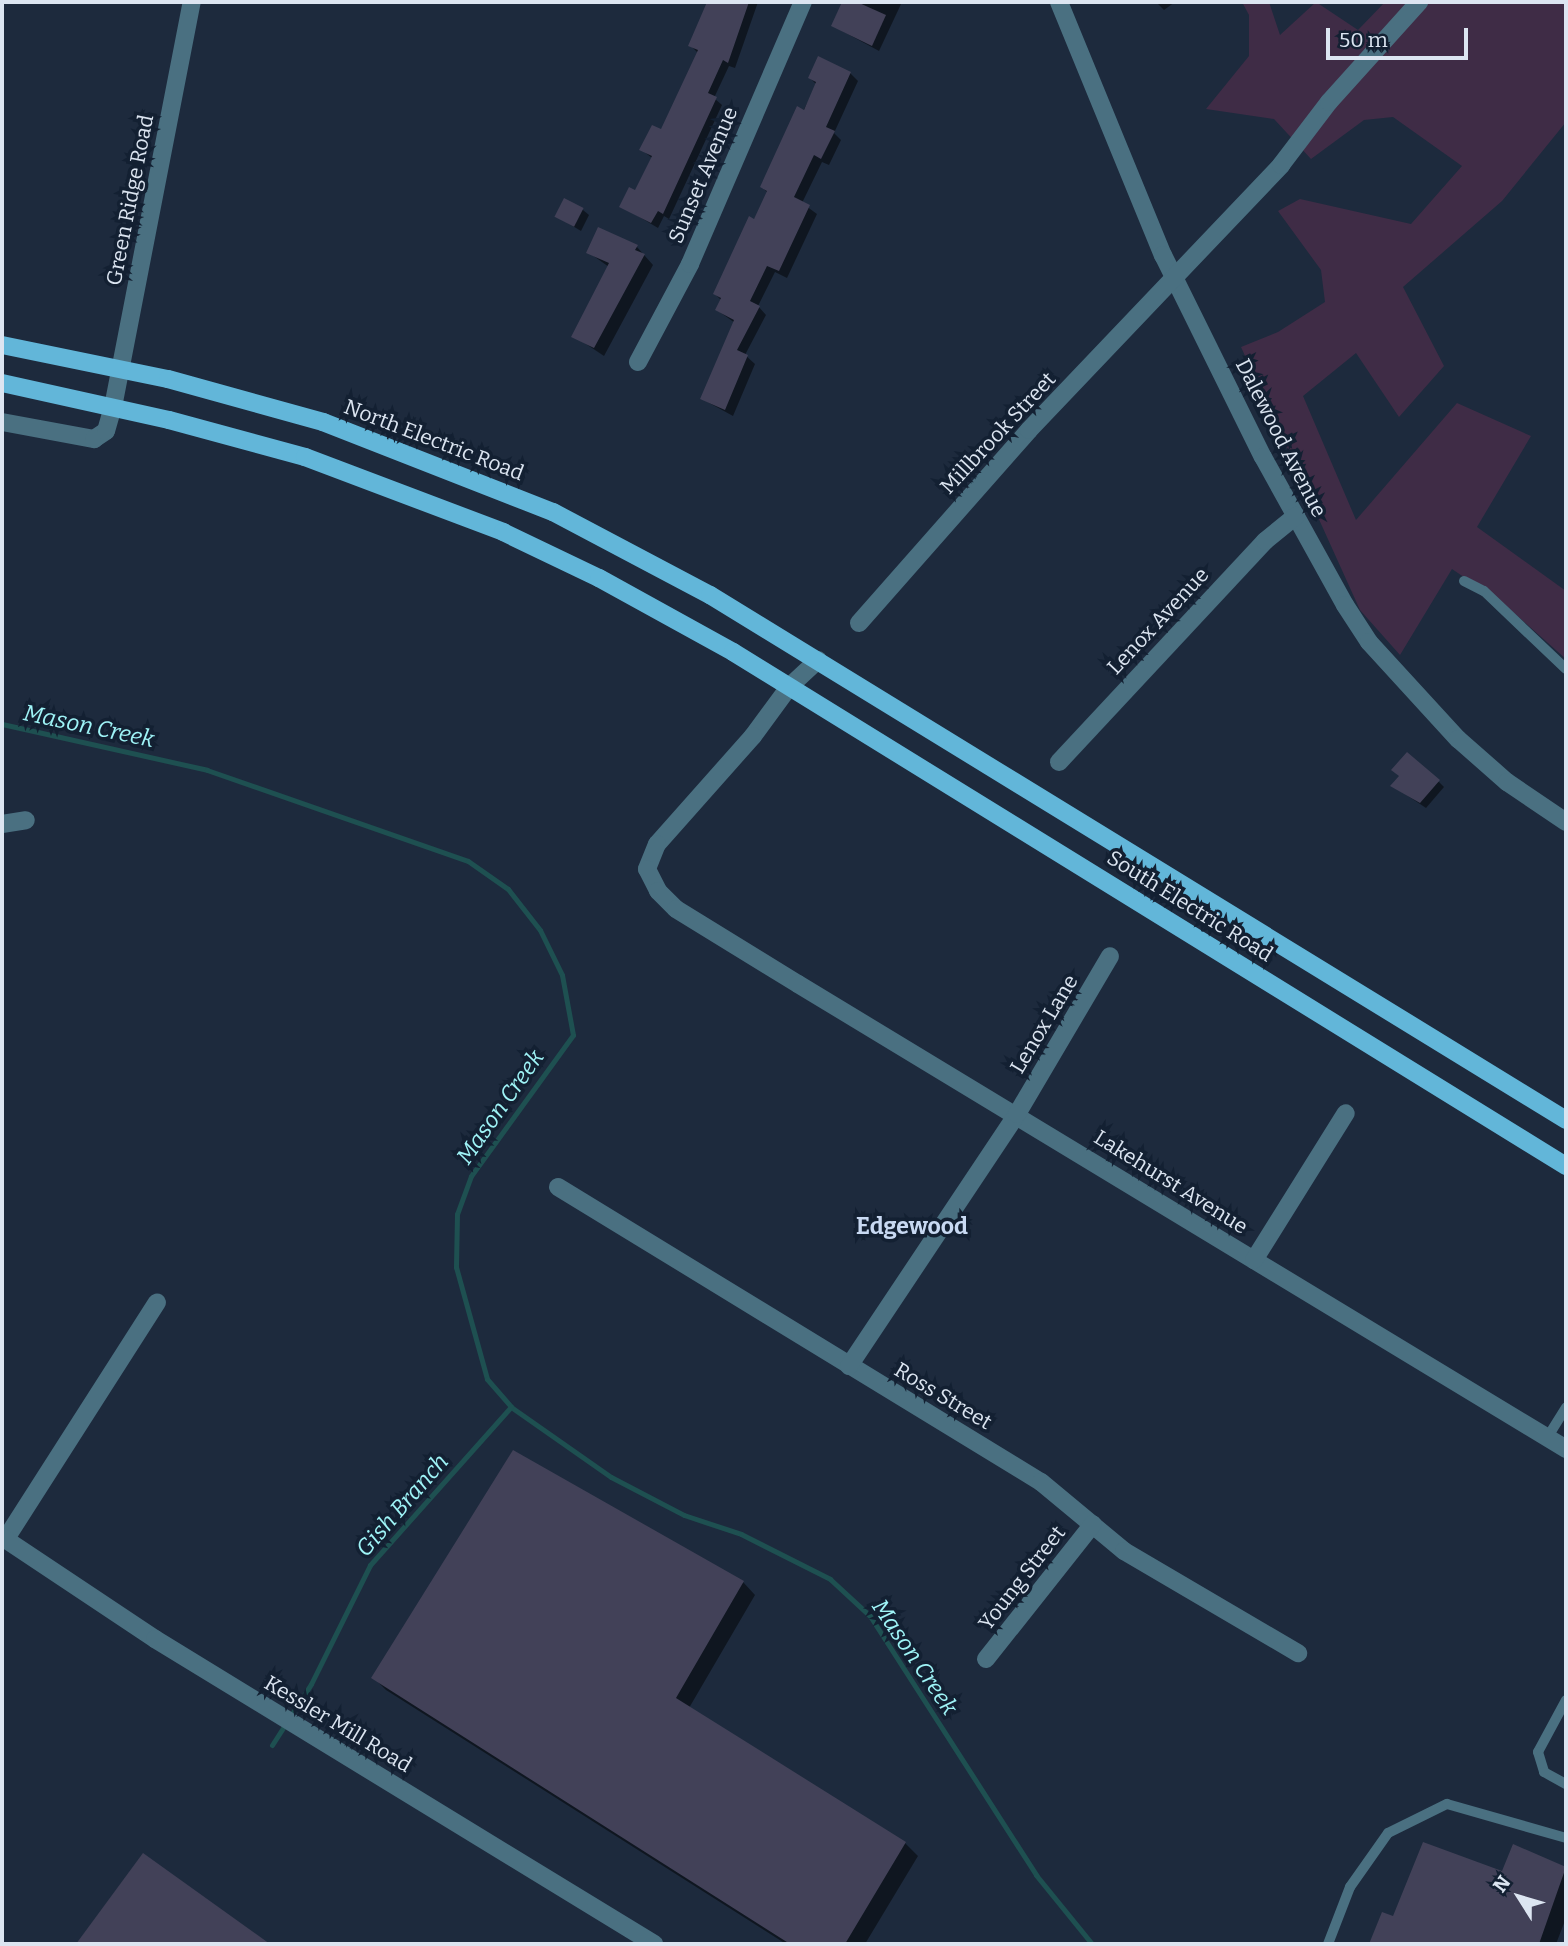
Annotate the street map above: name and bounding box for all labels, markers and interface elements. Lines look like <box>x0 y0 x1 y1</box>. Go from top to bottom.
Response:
scale bar <box>1330 14 1472 58</box>
text: 50 m <box>1339 27 1388 53</box>
street label: Sunset Avenue <box>663 103 743 247</box>
street label: Green Ridge Road <box>101 112 159 288</box>
street label: Dalewood Avenue <box>1230 355 1332 521</box>
street label: Millbrook Street <box>935 367 1061 499</box>
street label: North Electric Road <box>341 394 527 486</box>
street label: Lenox Avenue <box>1102 562 1214 680</box>
water label: Mason Creek <box>21 699 157 753</box>
street label: South Electric Road <box>1103 845 1277 967</box>
street label: Lenox Lane <box>1005 970 1083 1078</box>
water label: Mason Creek <box>450 1045 550 1169</box>
street label: Lakehurst Avenue <box>1090 1125 1252 1239</box>
district label: Edgewood <box>856 1212 968 1240</box>
street label: Ross Street <box>890 1357 996 1435</box>
water label: Gish Branch <box>350 1448 454 1562</box>
street label: Young Street <box>973 1521 1071 1635</box>
water label: Mason Creek <box>866 1594 964 1720</box>
street label: Kessler Mill Road <box>260 1670 416 1778</box>
north arrow <box>1484 1862 1554 1932</box>
text: N <box>1488 1871 1515 1897</box>

